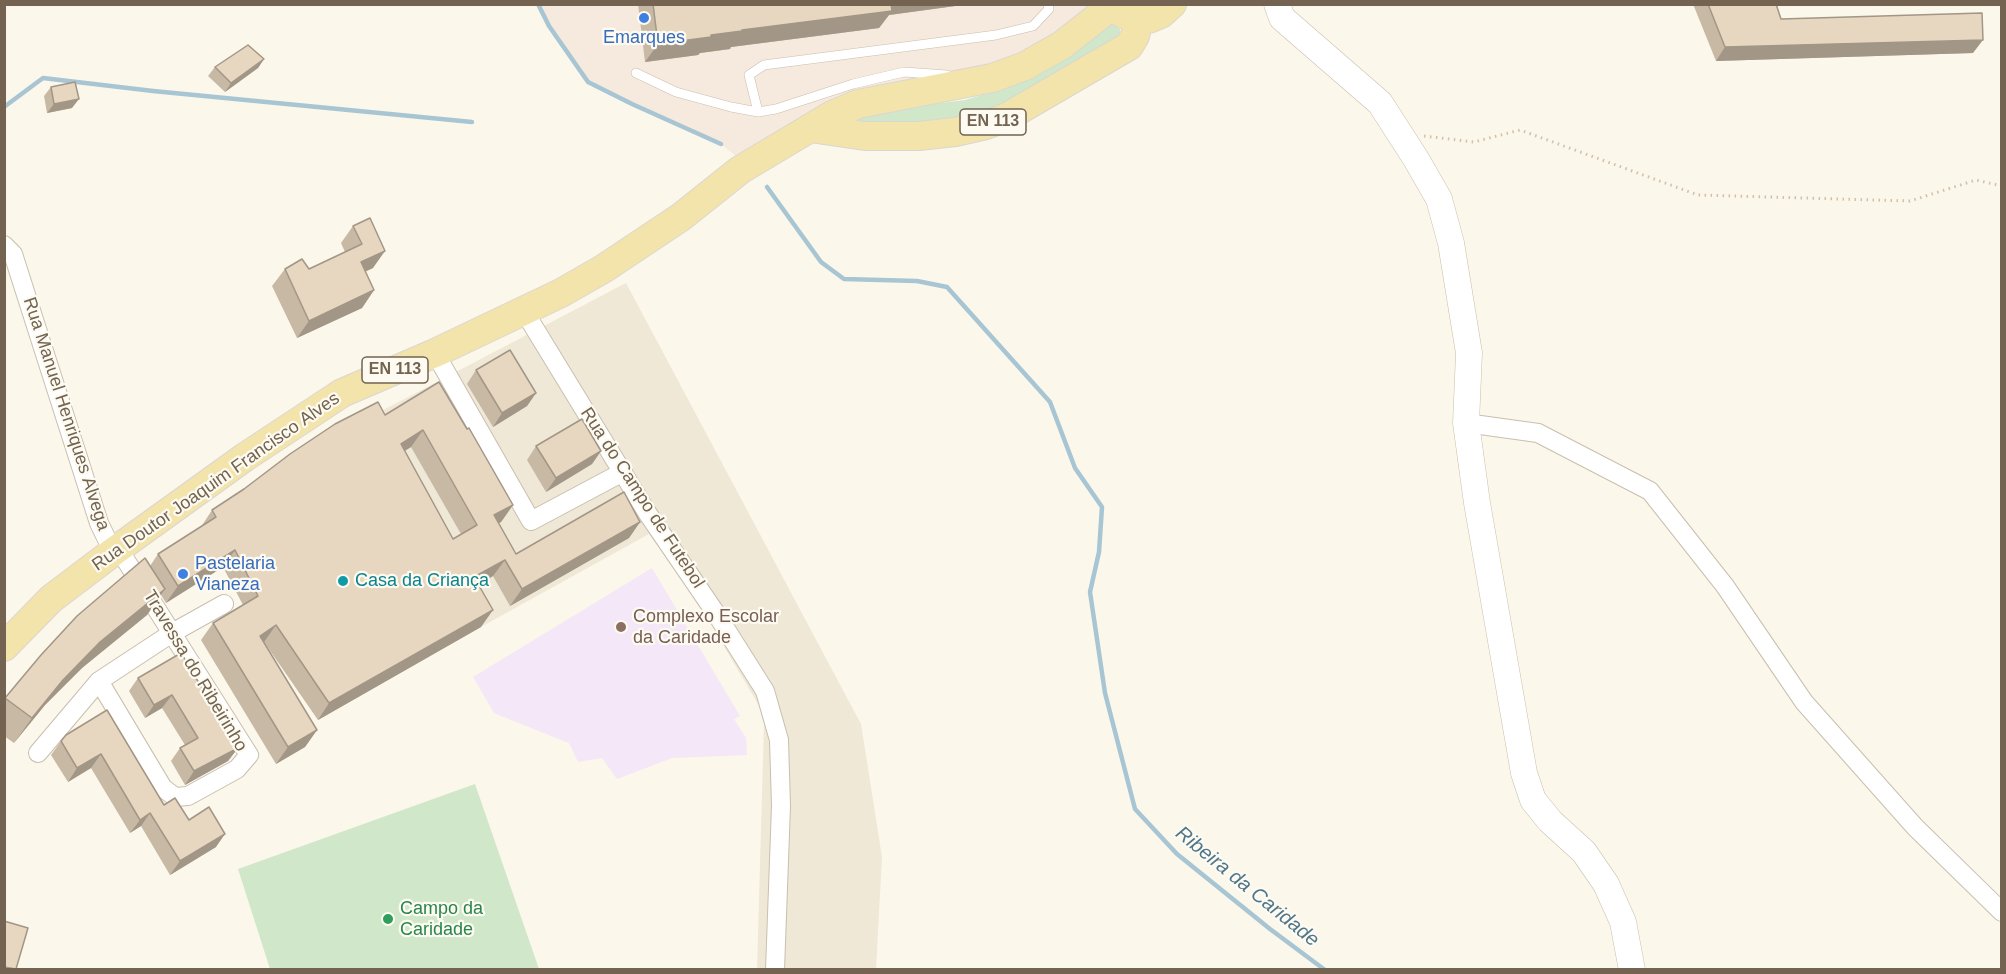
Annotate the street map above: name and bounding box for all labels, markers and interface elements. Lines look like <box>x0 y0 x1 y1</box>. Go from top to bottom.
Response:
marker: Emarques <box>637 11 651 25</box>
place label: Emarques <box>603 27 685 49</box>
road number: EN 113 <box>960 109 1026 135</box>
street label: Rua Manuel Henriques Alvega <box>18 295 114 533</box>
road number: EN 113 <box>362 357 428 383</box>
street label: Rua Doutor Joaquim Francisco Alves <box>88 388 344 576</box>
street label: Rua do Campo de Futebol <box>575 404 709 592</box>
place label: Pastelaria Vianeza <box>195 553 275 596</box>
marker: Pastelaria Vianeza <box>176 567 190 581</box>
place label: Casa da Criança <box>355 570 489 592</box>
marker: Casa da Criança <box>336 574 350 588</box>
street label: Travessa do Ribeirinho <box>138 586 252 756</box>
place label: Complexo Escolar da Caridade <box>633 606 779 648</box>
marker: Complexo Escolar da Caridade <box>614 620 628 634</box>
water label: Ribeira da Caridade <box>1170 822 1324 952</box>
place label: Campo da Caridade <box>400 898 483 940</box>
marker: Campo da Caridade <box>381 912 395 926</box>

